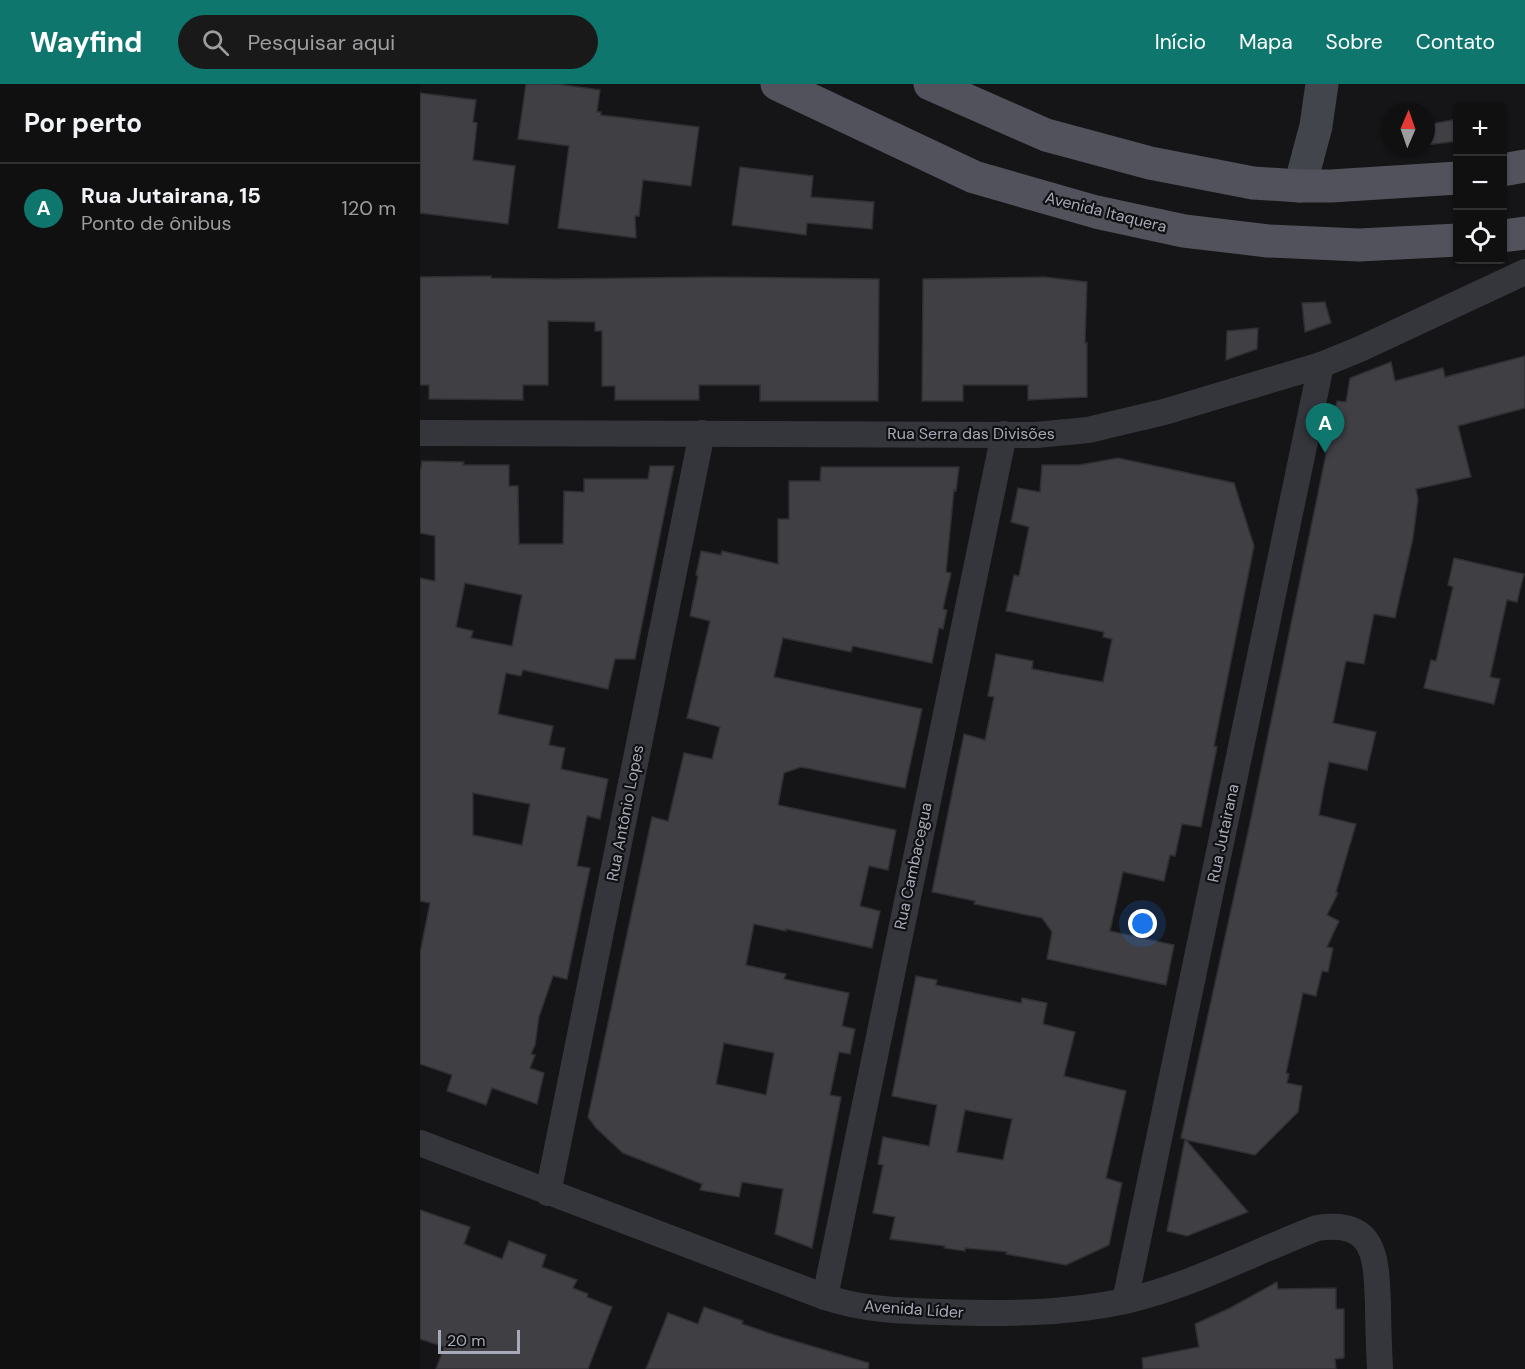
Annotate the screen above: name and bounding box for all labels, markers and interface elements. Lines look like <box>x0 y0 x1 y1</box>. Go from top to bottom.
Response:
search box <box>178 15 598 69</box>
text: Wayfind <box>30 24 142 61</box>
icon: search <box>199 26 232 59</box>
text: Pesquisar aqui <box>247 28 395 57</box>
text: Início <box>1155 28 1206 56</box>
text: Mapa <box>1239 28 1293 56</box>
text: Sobre <box>1326 28 1383 56</box>
text: Contato <box>1416 28 1495 56</box>
north arrow <box>1381 102 1435 156</box>
map controls <box>1453 102 1507 264</box>
button: + <box>1453 102 1507 156</box>
text: Por perto <box>24 106 142 140</box>
button: − <box>1453 156 1507 210</box>
text: Rua Jutairana, 15 <box>81 181 261 210</box>
street label: Avenida Itaquera <box>1043 187 1169 237</box>
text: A <box>36 195 51 221</box>
text: 120 m <box>342 195 396 221</box>
text: Ponto de ônibus <box>81 210 231 236</box>
button: locate <box>1453 210 1507 264</box>
pin: A <box>1306 404 1344 453</box>
street label: Rua Serra das Divisões <box>887 423 1055 444</box>
street label: Rua Antônio Lopes <box>601 743 649 883</box>
street label: Rua Jutairana <box>1202 782 1244 884</box>
street label: Rua Cambacegua <box>889 800 937 932</box>
your location <box>1128 909 1157 938</box>
street label: Avenida Líder <box>863 1295 965 1323</box>
scale bar <box>438 1327 520 1354</box>
text: 20 m <box>447 1330 486 1351</box>

